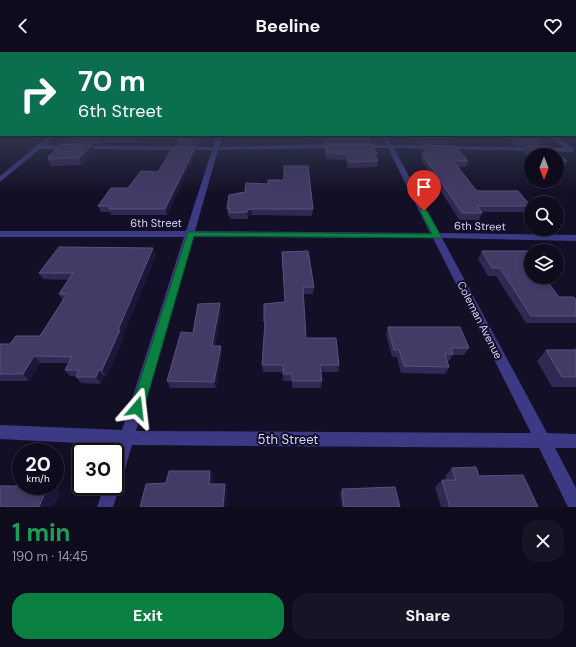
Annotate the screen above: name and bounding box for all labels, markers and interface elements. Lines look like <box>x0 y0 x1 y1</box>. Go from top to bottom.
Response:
text: Beeline <box>256 14 320 38</box>
icon: back <box>12 15 34 37</box>
icon: heart <box>542 15 564 37</box>
text: 70 m <box>78 63 146 100</box>
icon: right <box>12 68 64 120</box>
text: 6th Street <box>78 99 163 123</box>
north arrow <box>524 148 564 188</box>
map controls <box>524 148 564 284</box>
pin <box>407 170 441 211</box>
icon: arrive <box>413 176 435 198</box>
button: search <box>524 196 564 236</box>
street label: 6th Street <box>130 216 182 230</box>
street label: 6th Street <box>454 219 506 233</box>
button: layers <box>524 244 564 284</box>
street label: Coleman Avenue <box>454 279 506 361</box>
position arrow <box>116 387 158 429</box>
street label: 5th Street <box>258 431 318 448</box>
speed limit sign: 30 <box>72 443 124 495</box>
text: 20 <box>25 451 51 477</box>
text: km/h <box>26 472 50 485</box>
text: 1 min <box>12 517 70 548</box>
button: close <box>522 520 564 562</box>
text: 190 m · 14:45 <box>12 548 88 565</box>
button: Exit <box>12 593 284 639</box>
button: Share <box>292 593 564 639</box>

